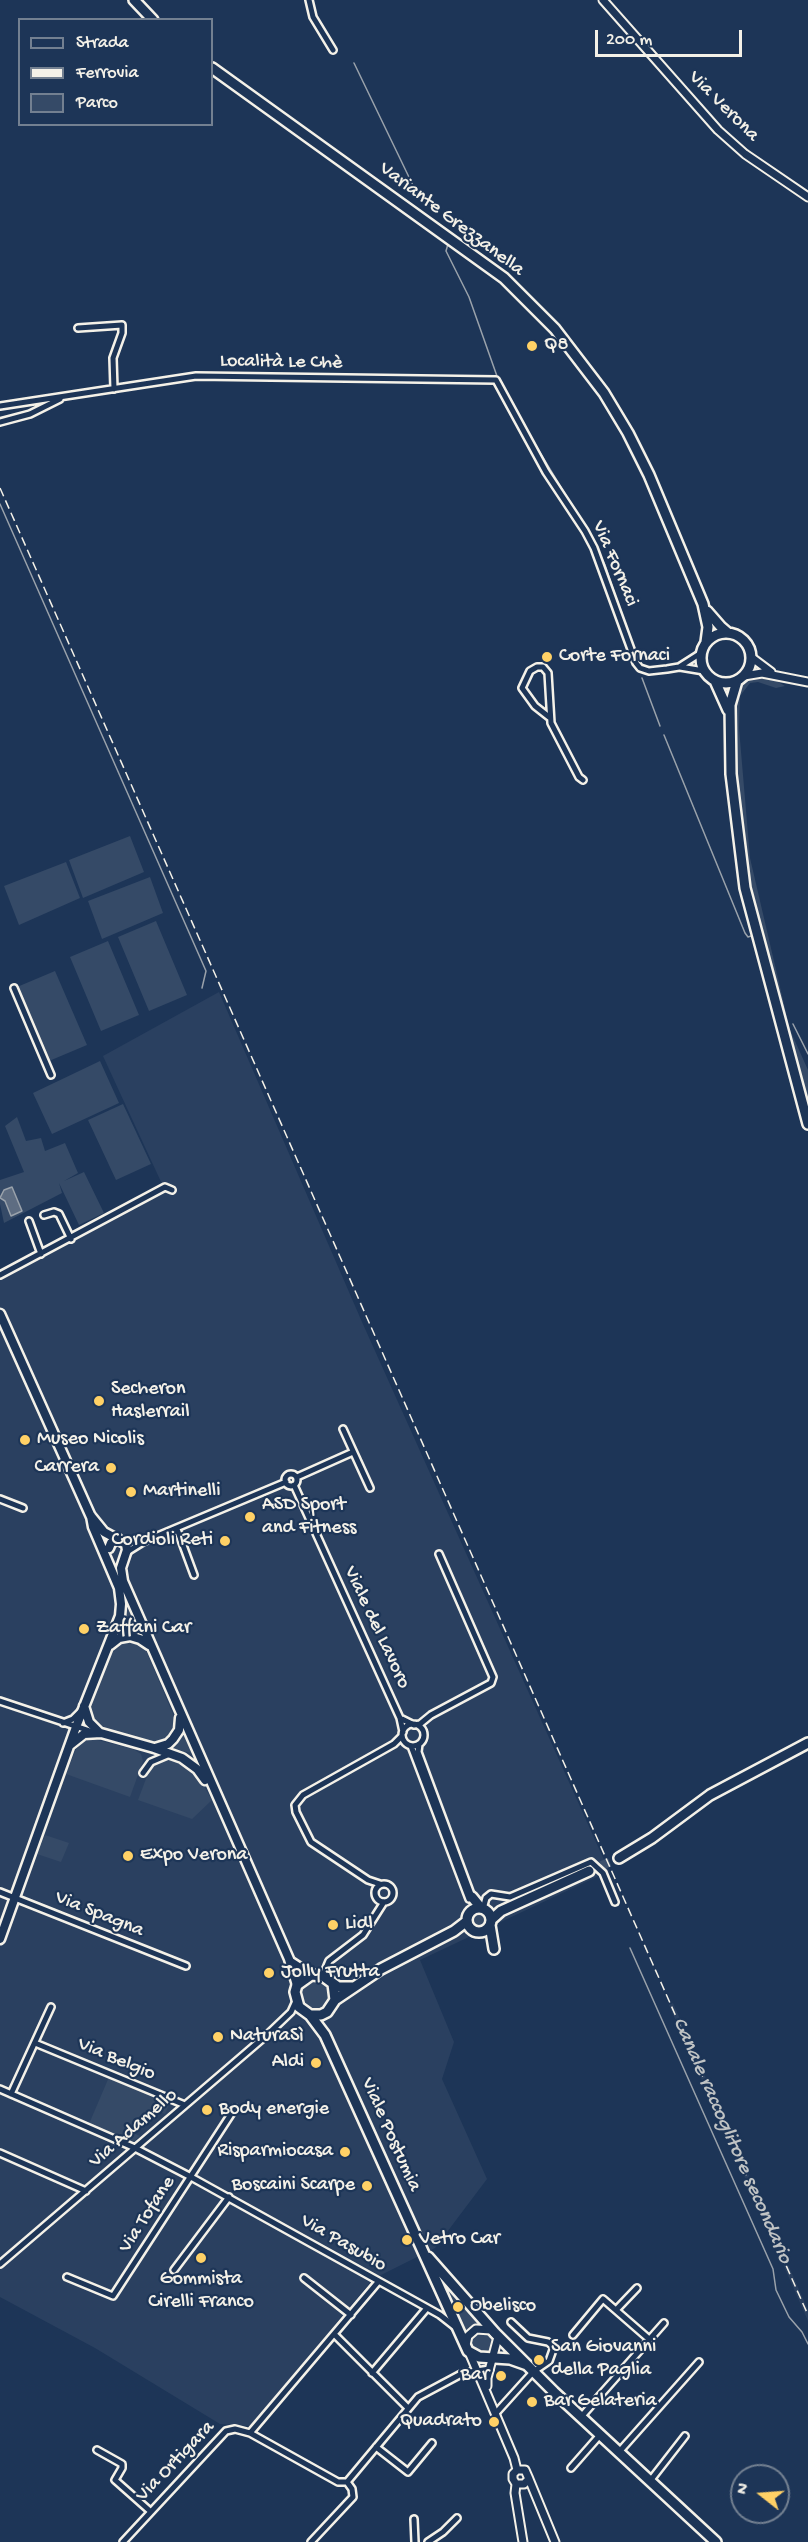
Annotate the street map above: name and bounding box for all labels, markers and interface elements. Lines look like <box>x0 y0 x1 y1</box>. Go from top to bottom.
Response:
legend <box>18 18 213 126</box>
scale bar <box>598 18 745 56</box>
text: 200 m <box>606 30 652 51</box>
text: Strada <box>76 33 129 54</box>
text: Ferrovia <box>76 63 138 84</box>
street label: Via Verona <box>682 66 764 148</box>
text: Parco <box>76 93 118 114</box>
street label: Variante Grezzanella <box>374 157 528 283</box>
place label: Q8 <box>544 334 568 358</box>
marker: Q8 <box>525 339 539 353</box>
street label: Località Le Chè <box>219 350 343 376</box>
street label: Via Fornaci <box>585 518 643 610</box>
place label: Corte Fornaci <box>559 645 670 669</box>
marker: Corte Fornaci <box>540 650 554 664</box>
place label: Secheron Haslerrail <box>111 1378 190 1425</box>
marker: Secheron Haslerrail <box>92 1394 106 1408</box>
place label: Museo Nicolis <box>37 1428 144 1452</box>
marker: Museo Nicolis <box>18 1433 32 1447</box>
place label: Carrera <box>34 1456 99 1480</box>
marker: Carrera <box>104 1461 118 1475</box>
place label: Martinelli <box>143 1480 221 1504</box>
marker: Martinelli <box>124 1485 138 1499</box>
place label: ASD Sport and Fitness <box>262 1494 356 1541</box>
marker: ASD Sport and Fitness <box>243 1510 257 1524</box>
place label: Cordioli Reti <box>111 1529 213 1553</box>
marker: Cordioli Reti <box>218 1534 232 1548</box>
street label: Viale del Lavoro <box>337 1563 415 1693</box>
place label: Zaffani Car <box>96 1617 191 1641</box>
marker: Zaffani Car <box>77 1622 91 1636</box>
place label: Expo Verona <box>140 1844 247 1868</box>
marker: Expo Verona <box>121 1849 135 1863</box>
street label: Via Spagna <box>51 1886 147 1944</box>
place label: Lidl <box>345 1913 373 1937</box>
marker: Lidl <box>326 1918 340 1932</box>
place label: Jolly Frutta <box>281 1961 380 1985</box>
marker: Jolly Frutta <box>262 1966 276 1980</box>
water label: Canale raccoglitore secondario <box>665 2014 797 2268</box>
place label: NaturaSì <box>230 2025 304 2049</box>
marker: NaturaSì <box>211 2030 225 2044</box>
street label: Via Belgio <box>73 2033 159 2087</box>
place label: Aldi <box>272 2051 304 2075</box>
marker: Aldi <box>309 2056 323 2070</box>
street label: Viale Postumia <box>354 2074 426 2196</box>
street label: Via Adamello <box>85 2084 183 2174</box>
place label: Body energie <box>219 2098 329 2122</box>
marker: Body energie <box>200 2103 214 2117</box>
place label: Risparmiocasa <box>218 2140 333 2164</box>
marker: Risparmiocasa <box>338 2145 352 2159</box>
street label: Via Tofane <box>114 2172 182 2258</box>
place label: Boscaini Scarpe <box>232 2174 355 2198</box>
marker: Boscaini Scarpe <box>360 2179 374 2193</box>
street label: Via Pasubio <box>296 2210 390 2278</box>
place label: Vetro Car <box>419 2228 500 2252</box>
marker: Vetro Car <box>400 2233 414 2247</box>
marker: Gommista Cirelli Franco <box>194 2251 208 2265</box>
place label: Gommista Cirelli Franco <box>148 2268 254 2315</box>
place label: Obelisco <box>470 2295 536 2319</box>
marker: Obelisco <box>451 2300 465 2314</box>
place label: San Giovanni della Paglia <box>551 2336 656 2383</box>
marker: San Giovanni della Paglia <box>532 2353 546 2367</box>
place label: Bar <box>461 2364 489 2388</box>
marker: Bar <box>494 2369 508 2383</box>
place label: Bar Gelateria <box>544 2390 657 2414</box>
marker: Bar Gelateria <box>525 2395 539 2409</box>
place label: Quadrato <box>400 2410 482 2434</box>
marker: Quadrato <box>487 2415 501 2429</box>
street label: Via Ortigara <box>131 2416 221 2508</box>
north arrow <box>730 2464 790 2524</box>
text: N <box>734 2481 755 2497</box>

